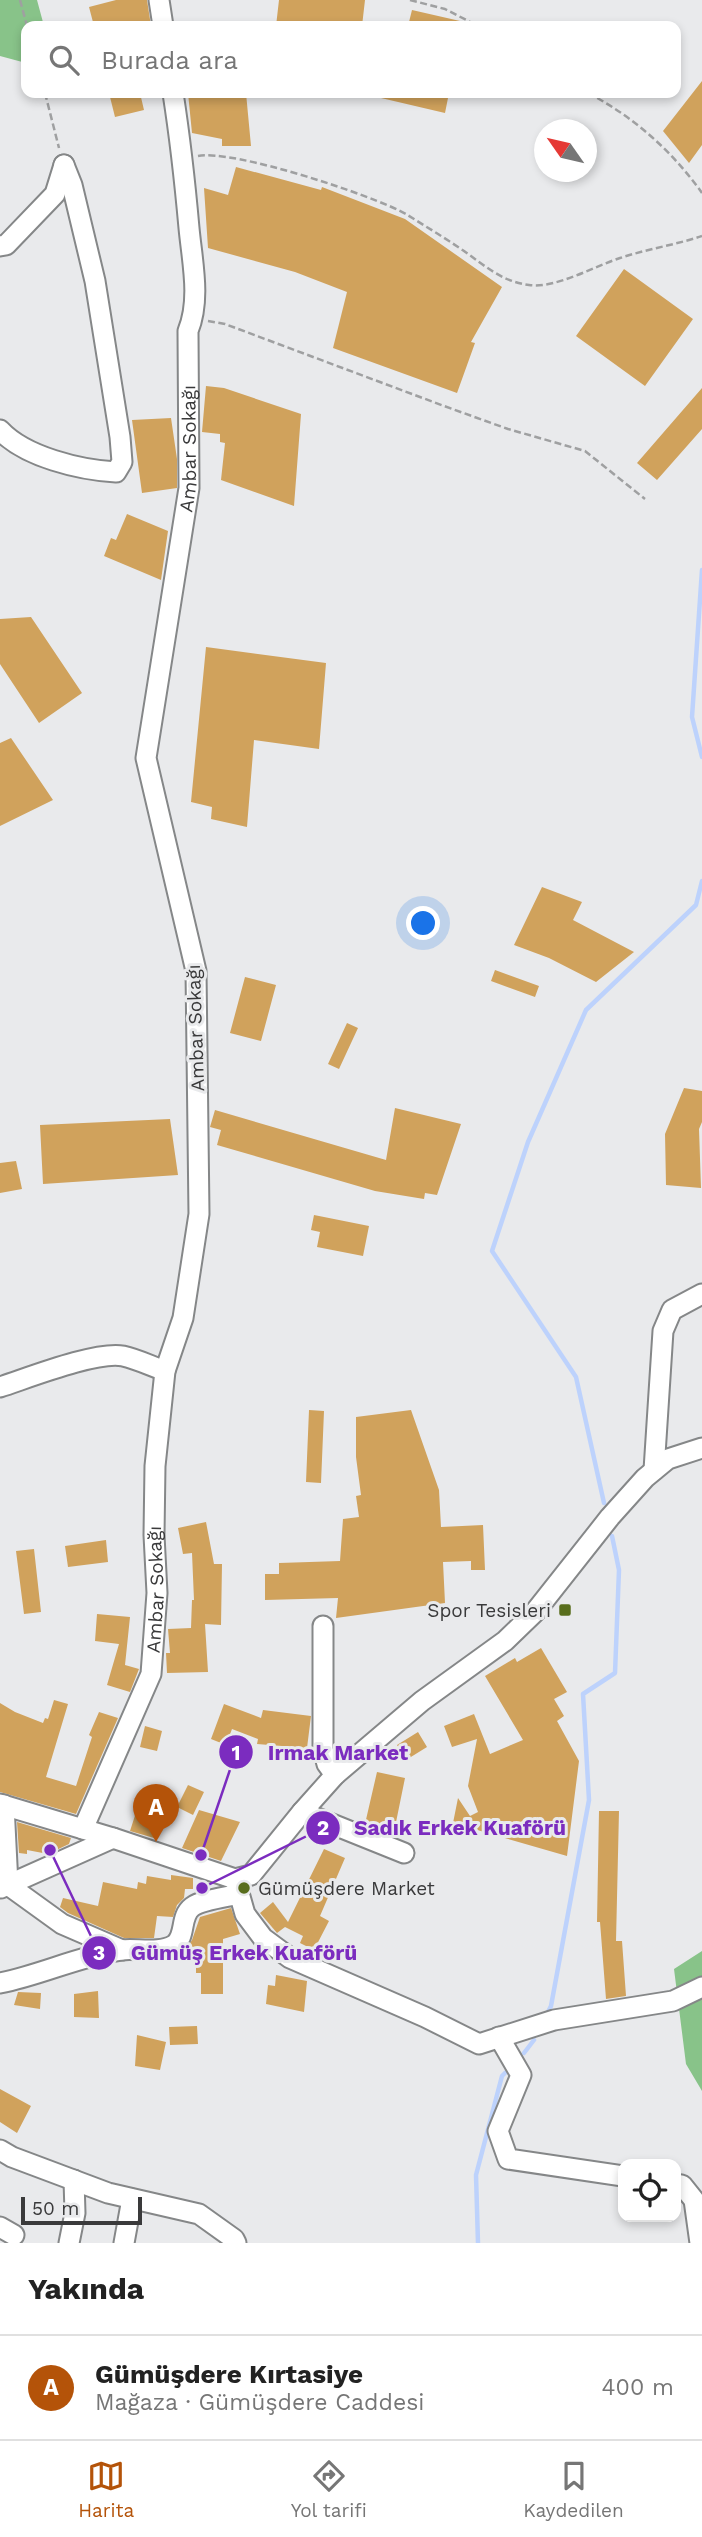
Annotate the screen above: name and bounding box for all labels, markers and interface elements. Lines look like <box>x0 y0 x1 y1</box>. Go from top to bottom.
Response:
search box <box>21 21 681 98</box>
icon: search <box>45 41 83 79</box>
text: Burada ara <box>101 45 238 75</box>
north arrow <box>534 119 597 182</box>
street label: Ambar Sokağı <box>174 385 202 514</box>
your location <box>406 906 440 940</box>
street label: Ambar Sokağı <box>182 964 209 1092</box>
street label: Ambar Sokağı <box>142 1526 169 1654</box>
place label: Spor Tesisleri <box>427 1599 551 1622</box>
marker: Spor Tesisleri <box>557 1602 573 1618</box>
callout: Irmak Market <box>218 1731 422 1773</box>
text: 1 <box>231 1740 241 1765</box>
text: Irmak Market <box>268 1740 408 1765</box>
pin: A <box>133 1784 179 1842</box>
callout: Sadık Erkek Kuaförü <box>305 1807 581 1849</box>
text: 2 <box>317 1815 329 1840</box>
text: Sadık Erkek Kuaförü <box>354 1815 566 1840</box>
place label: Gümüşdere Market <box>258 1877 435 1900</box>
marker: Gümüşdere Market <box>236 1880 252 1896</box>
callout: Gümüş Erkek Kuaförü <box>81 1932 371 1974</box>
text: 3 <box>93 1940 105 1965</box>
text: Gümüş Erkek Kuaförü <box>131 1940 357 1965</box>
map controls <box>618 2159 681 2222</box>
button: locate <box>618 2159 681 2222</box>
scale bar <box>21 2194 142 2226</box>
text: 50 m <box>32 2197 79 2220</box>
text: Yakında <box>28 2271 144 2306</box>
text: Gümüşdere Kırtasiye <box>95 2359 363 2389</box>
text: A <box>43 2374 59 2401</box>
text: 400 m <box>602 2374 674 2401</box>
text: Mağaza · Gümüşdere Caddesi <box>95 2389 424 2416</box>
tab: Harita <box>78 2457 134 2522</box>
tab: Yol tarifi <box>291 2457 367 2522</box>
tab: Kaydedilen <box>523 2457 624 2522</box>

